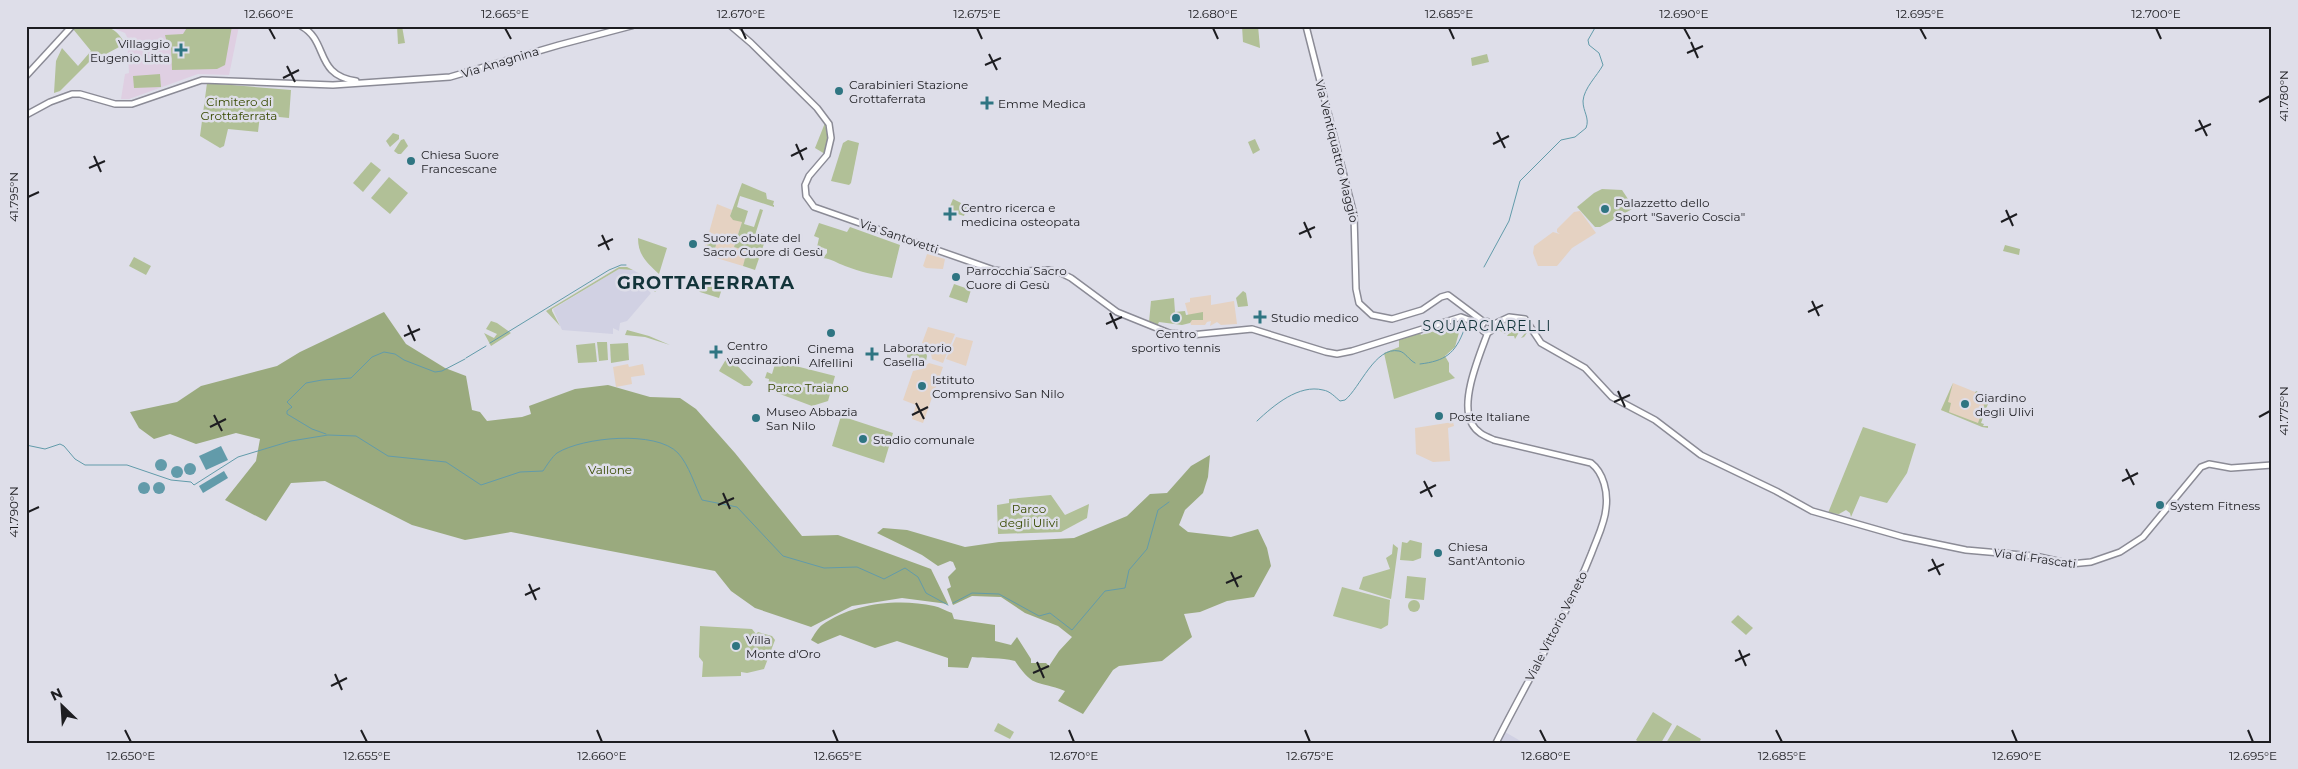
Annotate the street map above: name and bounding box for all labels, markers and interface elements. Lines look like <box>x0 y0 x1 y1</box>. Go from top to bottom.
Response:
text: 12.660°E <box>244 6 294 21</box>
text: 12.665°E <box>481 6 529 21</box>
text: 12.670°E <box>717 6 765 21</box>
text: 12.675°E <box>953 6 1001 21</box>
text: 12.680°E <box>1188 6 1238 21</box>
text: 12.685°E <box>1425 6 1473 21</box>
text: 12.690°E <box>1659 6 1709 21</box>
text: 12.695°E <box>1896 6 1944 21</box>
text: 12.700°E <box>2131 6 2181 21</box>
place label: Villaggio Eugenio Litta <box>90 36 170 65</box>
marker: Villaggio Eugenio Litta <box>174 43 188 57</box>
street label: Via Anagnina <box>459 43 541 81</box>
text: 41.780°N <box>2276 70 2291 122</box>
place label: Carabinieri Stazione Grottaferrata <box>849 77 968 106</box>
street label: Via Ventiquattro Maggio <box>1312 78 1362 224</box>
marker: Carabinieri Stazione Grottaferrata <box>833 85 845 97</box>
park label: Cimitero di Grottaferrata <box>201 94 277 123</box>
marker: Emme Medica <box>980 96 994 110</box>
place label: Emme Medica <box>998 96 1086 111</box>
place label: Chiesa Suore Francescane <box>421 147 499 176</box>
marker: Chiesa Suore Francescane <box>405 155 417 167</box>
text: 41.795°N <box>6 172 21 222</box>
place label: Palazzetto dello Sport "Saverio Coscia" <box>1615 195 1745 224</box>
place label: Centro ricerca e medicina osteopata <box>961 200 1080 229</box>
marker: Palazzetto dello Sport "Saverio Coscia" <box>1599 203 1611 215</box>
marker: Centro ricerca e medicina osteopata <box>943 207 957 221</box>
street label: Via Santovetti <box>858 215 940 257</box>
place label: Suore oblate del Sacro Cuore di Gesù <box>703 230 823 259</box>
marker: Suore oblate del Sacro Cuore di Gesù <box>687 238 699 250</box>
place label: Parrocchia Sacro Cuore di Gesù <box>966 263 1067 292</box>
marker: Parrocchia Sacro Cuore di Gesù <box>950 271 962 283</box>
district label: GROTTAFERRATA <box>617 272 795 294</box>
marker: Studio medico <box>1253 310 1267 324</box>
place label: Studio medico <box>1271 310 1359 325</box>
marker: Centro sportivo tennis <box>1170 312 1182 324</box>
district label: SQUARCIARELLI <box>1423 317 1551 335</box>
place label: Centro sportivo tennis <box>1132 326 1221 355</box>
marker: Cinema Alfellini <box>825 327 837 339</box>
place label: Centro vaccinazioni <box>727 338 800 367</box>
place label: Laboratorio Casella <box>883 340 952 369</box>
place label: Cinema Alfellini <box>808 341 854 370</box>
marker: Centro vaccinazioni <box>709 345 723 359</box>
marker: Laboratorio Casella <box>865 347 879 361</box>
place label: Istituto Comprensivo San Nilo <box>932 372 1064 401</box>
park label: Parco Traiano <box>767 380 849 395</box>
marker: Istituto Comprensivo San Nilo <box>916 380 928 392</box>
text: 41.775°N <box>2276 386 2291 436</box>
place label: Giardino degli Ulivi <box>1975 390 2034 419</box>
marker: Giardino degli Ulivi <box>1959 398 1971 410</box>
place label: Museo Abbazia San Nilo <box>766 404 858 433</box>
place label: Poste Italiane <box>1449 409 1530 424</box>
marker: Poste Italiane <box>1433 410 1445 422</box>
marker: Museo Abbazia San Nilo <box>750 412 762 424</box>
place label: Stadio comunale <box>873 432 975 447</box>
marker: Stadio comunale <box>857 433 869 445</box>
park label: Vallone <box>588 462 632 477</box>
text: 41.790°N <box>6 486 21 538</box>
place label: System Fitness <box>2170 498 2260 513</box>
marker: System Fitness <box>2154 499 2166 511</box>
park label: Parco degli Ulivi <box>1000 501 1058 530</box>
place label: Chiesa Sant'Antonio <box>1448 539 1525 568</box>
street label: Via di Frascati <box>1993 545 2077 571</box>
marker: Chiesa Sant'Antonio <box>1432 547 1444 559</box>
street label: Viale Vittorio Veneto <box>1522 569 1590 683</box>
place label: Villa Monte d'Oro <box>746 632 821 661</box>
marker: Villa Monte d'Oro <box>730 640 742 652</box>
north arrow <box>38 682 88 732</box>
text: N <box>48 684 65 705</box>
text: 12.650°E <box>107 748 155 763</box>
text: 12.655°E <box>343 748 391 763</box>
text: 12.660°E <box>577 748 627 763</box>
text: 12.665°E <box>814 748 862 763</box>
text: 12.670°E <box>1050 748 1098 763</box>
text: 12.675°E <box>1286 748 1334 763</box>
text: 12.680°E <box>1521 748 1571 763</box>
text: 12.685°E <box>1758 748 1806 763</box>
text: 12.690°E <box>1992 748 2042 763</box>
text: 12.695°E <box>2229 748 2277 763</box>

